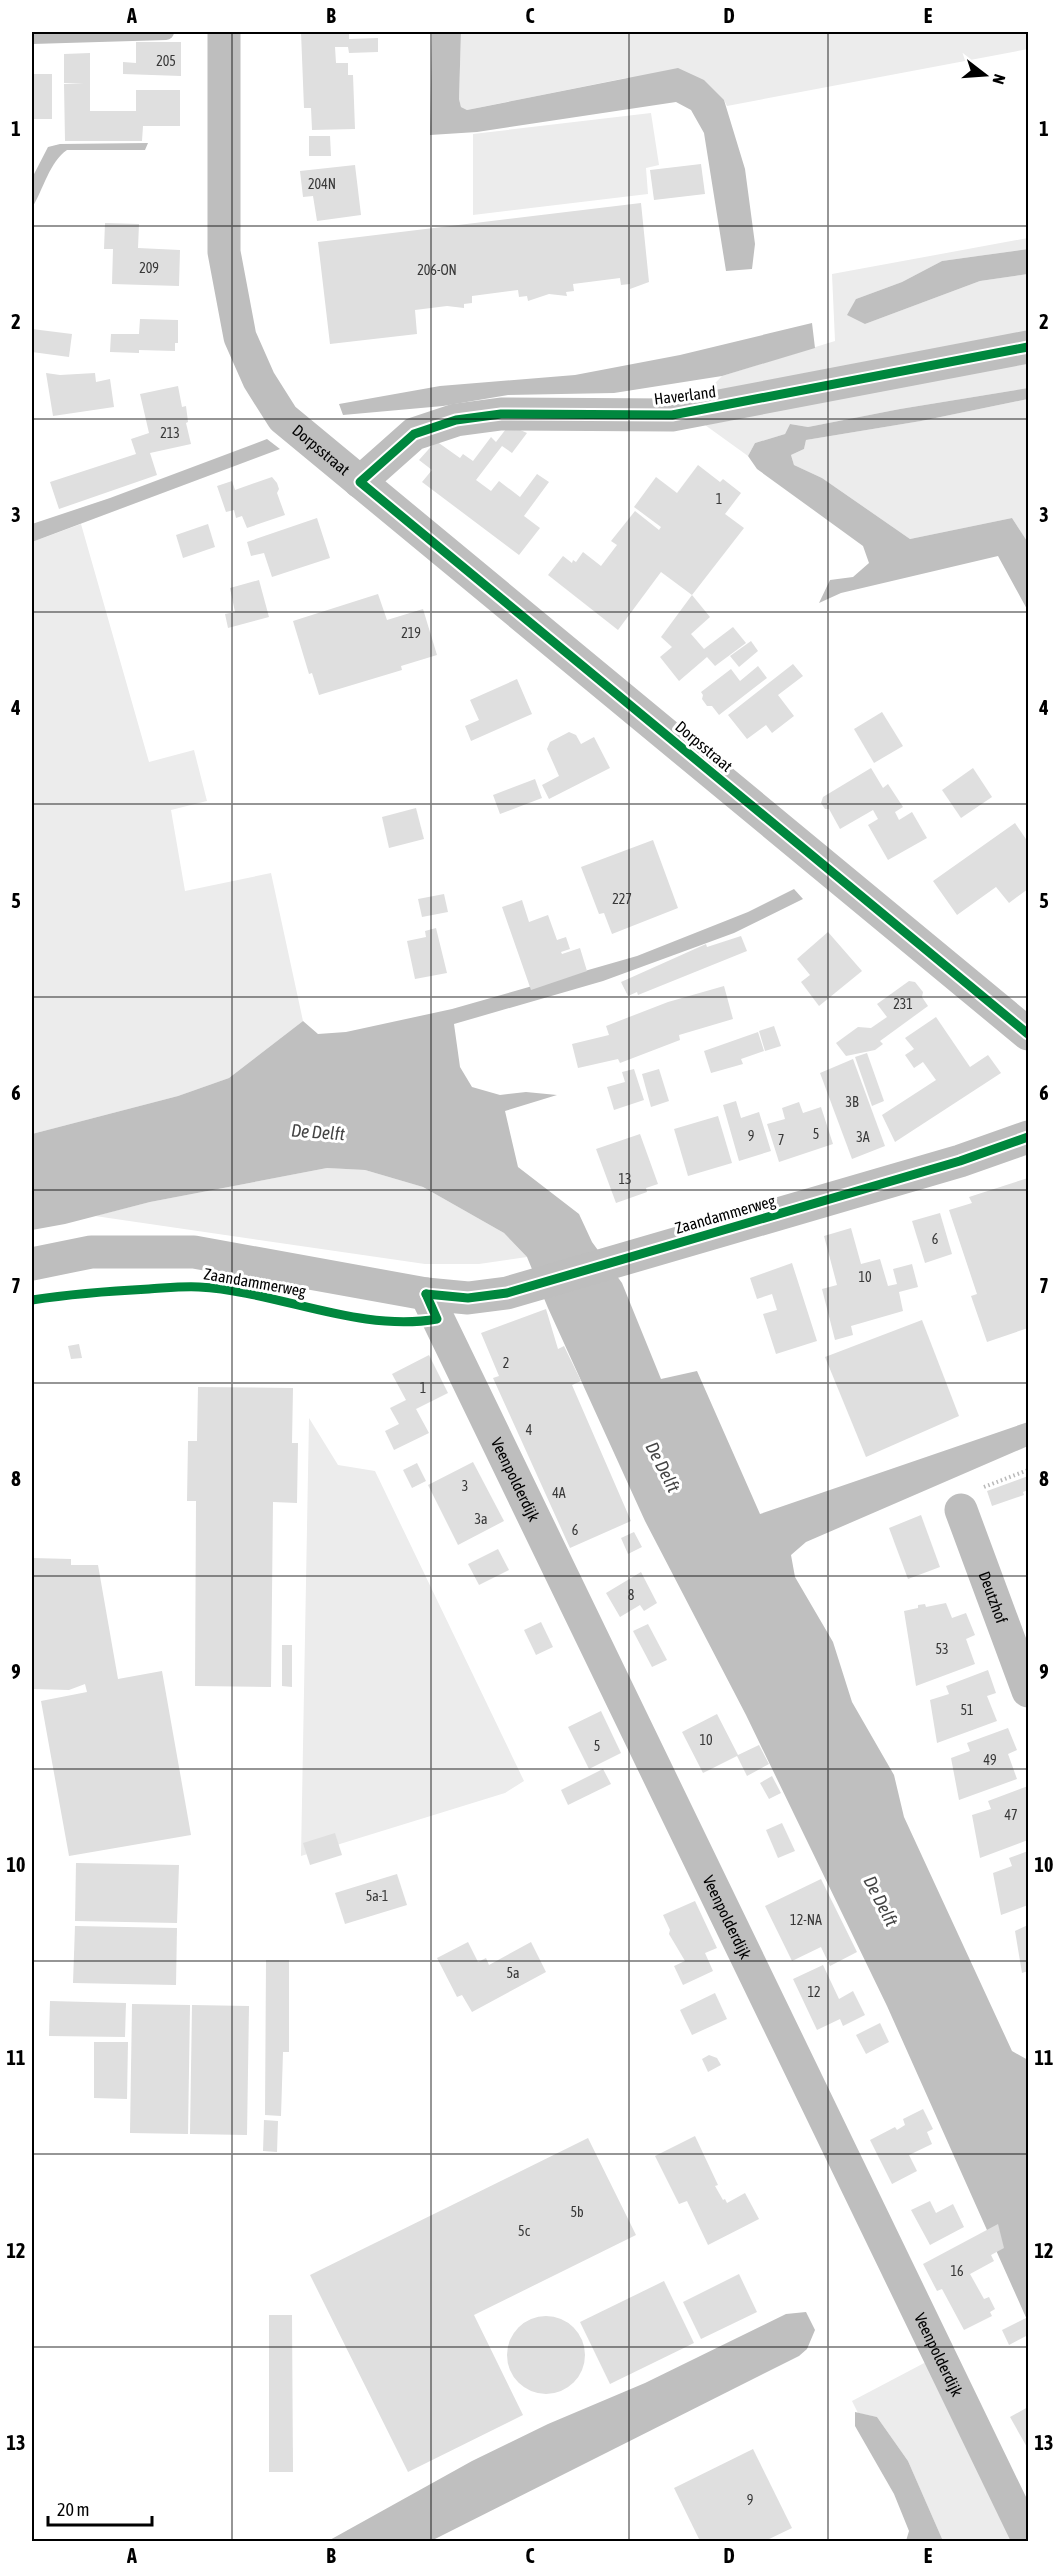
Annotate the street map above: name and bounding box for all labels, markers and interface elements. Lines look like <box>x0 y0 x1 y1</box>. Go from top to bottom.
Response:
text: A <box>126 4 137 27</box>
text: B <box>326 4 336 27</box>
text: C <box>526 4 535 27</box>
text: D <box>723 4 735 27</box>
text: E <box>924 4 933 27</box>
north arrow <box>955 45 1015 105</box>
house number: 205 <box>156 53 176 69</box>
text: N <box>989 72 1009 87</box>
text: 1 <box>11 117 21 140</box>
text: 1 <box>1039 117 1049 140</box>
house number: 204N <box>308 176 336 192</box>
house number: 209 <box>139 260 159 276</box>
house number: 206-ON <box>417 262 457 278</box>
text: 2 <box>11 310 21 333</box>
text: 2 <box>1039 310 1049 333</box>
street label: Haverland <box>653 382 717 408</box>
street label: Dorpsstraat <box>289 421 354 479</box>
house number: 213 <box>160 425 180 441</box>
house number: 1 <box>716 491 722 507</box>
text: 3 <box>11 503 21 526</box>
text: 3 <box>1039 503 1049 526</box>
house number: 219 <box>401 625 421 641</box>
text: 4 <box>10 696 21 719</box>
text: 4 <box>1038 696 1049 719</box>
street label: Dorpsstraat <box>671 717 736 776</box>
text: 5 <box>11 889 21 912</box>
text: 5 <box>1039 889 1049 912</box>
house number: 227 <box>612 891 632 907</box>
house number: 231 <box>893 996 913 1012</box>
text: 6 <box>11 1081 21 1104</box>
text: 6 <box>1039 1081 1049 1104</box>
house number: 3B <box>845 1094 859 1110</box>
water label: De Delft <box>290 1120 346 1144</box>
house number: 5 <box>813 1126 819 1142</box>
house number: 9 <box>748 1128 754 1144</box>
house number: 3A <box>856 1129 870 1145</box>
house number: 7 <box>778 1132 784 1148</box>
house number: 13 <box>618 1171 632 1187</box>
street label: Zaandammerweg <box>673 1191 778 1238</box>
house number: 6 <box>932 1231 939 1247</box>
street label: Zaandammerweg <box>202 1264 308 1301</box>
house number: 10 <box>858 1269 872 1285</box>
text: 7 <box>11 1274 21 1297</box>
text: 7 <box>1039 1274 1049 1297</box>
house number: 2 <box>503 1355 509 1371</box>
house number: 1 <box>420 1380 426 1396</box>
house number: 4 <box>526 1422 533 1438</box>
street label: Veenpolderdijk <box>488 1435 543 1524</box>
water label: De Delft <box>641 1438 685 1496</box>
text: 8 <box>11 1467 21 1490</box>
text: 8 <box>1039 1467 1049 1490</box>
house number: 3 <box>462 1478 468 1494</box>
house number: 4A <box>552 1485 566 1501</box>
house number: 3a <box>474 1511 488 1527</box>
house number: 6 <box>572 1522 579 1538</box>
street label: Deutzhof <box>975 1569 1011 1626</box>
house number: 8 <box>628 1587 635 1603</box>
house number: 53 <box>935 1641 949 1657</box>
text: 9 <box>11 1660 21 1683</box>
text: 9 <box>1039 1660 1049 1683</box>
house number: 51 <box>960 1702 974 1718</box>
house number: 10 <box>699 1732 713 1748</box>
house number: 5 <box>594 1738 600 1754</box>
house number: 49 <box>983 1752 997 1768</box>
house number: 47 <box>1004 1807 1018 1823</box>
text: 10 <box>7 1853 25 1876</box>
text: 10 <box>1035 1853 1053 1876</box>
street label: Veenpolderdijk <box>699 1872 755 1962</box>
water label: De Delft <box>859 1872 903 1930</box>
house number: 5a-1 <box>366 1888 388 1904</box>
house number: 12-NA <box>790 1912 822 1928</box>
house number: 5a <box>506 1965 520 1981</box>
house number: 12 <box>807 1984 821 2000</box>
text: 11 <box>7 2046 25 2069</box>
text: 11 <box>1035 2046 1053 2069</box>
house number: 5b <box>570 2204 584 2220</box>
house number: 5c <box>518 2223 531 2239</box>
text: 12 <box>7 2239 25 2262</box>
text: 12 <box>1035 2239 1053 2262</box>
house number: 16 <box>950 2263 964 2279</box>
street label: Veenpolderdijk <box>911 2310 967 2399</box>
text: 13 <box>7 2431 25 2454</box>
text: 13 <box>1035 2431 1053 2454</box>
scale bar <box>48 2489 152 2527</box>
house number: 9 <box>747 2492 753 2508</box>
text: 20 m <box>57 2499 89 2520</box>
text: A <box>126 2544 137 2567</box>
text: B <box>326 2544 336 2567</box>
text: C <box>526 2544 535 2567</box>
text: D <box>723 2544 735 2567</box>
text: E <box>924 2544 933 2567</box>

